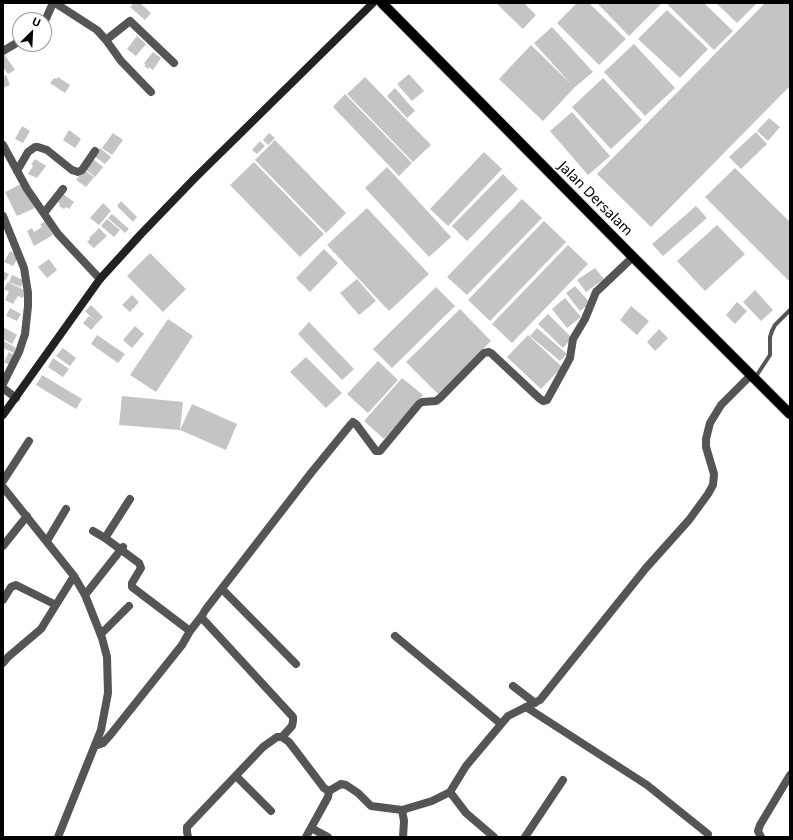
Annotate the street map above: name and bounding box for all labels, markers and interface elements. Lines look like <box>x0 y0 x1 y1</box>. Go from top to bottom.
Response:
north arrow <box>12 12 52 52</box>
text: U <box>30 13 44 30</box>
street label: Jalan Dersalam <box>554 158 636 240</box>

